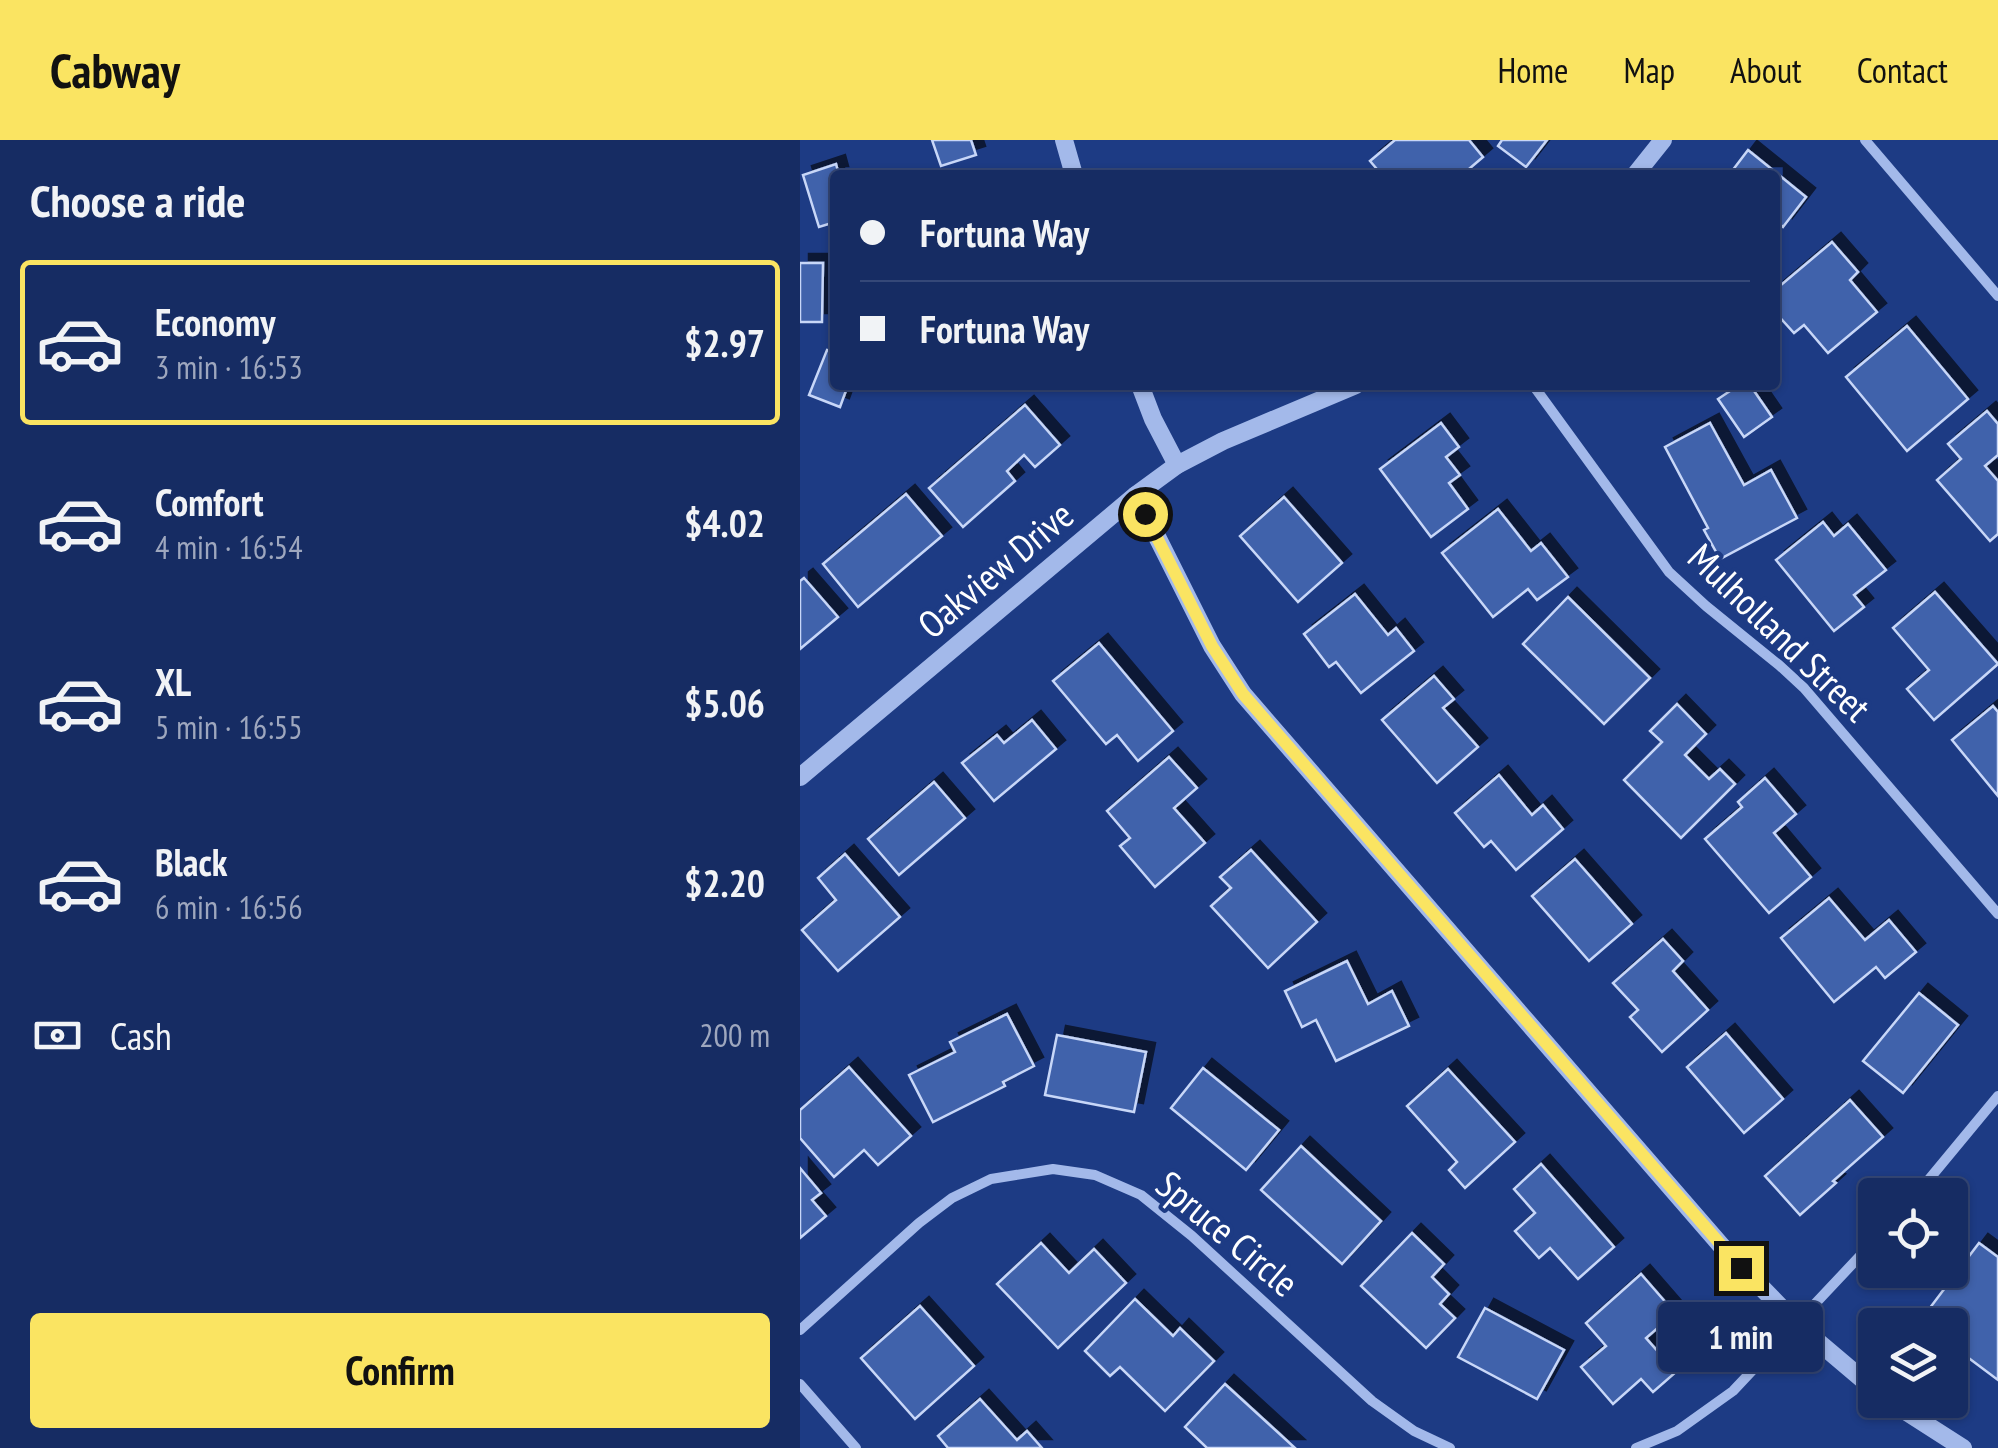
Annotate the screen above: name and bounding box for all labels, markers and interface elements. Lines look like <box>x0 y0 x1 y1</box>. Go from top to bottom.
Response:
text: Cabway <box>50 39 180 101</box>
text: Home <box>1497 47 1569 93</box>
text: Map <box>1624 47 1675 93</box>
text: About <box>1730 47 1802 93</box>
text: Contact <box>1857 47 1948 93</box>
text: Choose a ride <box>30 171 245 229</box>
text: Fortuna Way <box>920 208 1089 257</box>
text: Economy <box>155 297 275 346</box>
icon: car <box>35 298 125 388</box>
text: Fortuna Way <box>920 304 1089 353</box>
text: $2.97 <box>684 318 765 367</box>
text: 3 min · 16:53 <box>155 346 303 388</box>
text: Comfort <box>155 477 264 526</box>
icon: car <box>35 478 125 568</box>
street label: Oakview Drive <box>907 490 1083 648</box>
route start <box>1123 492 1168 537</box>
text: $4.02 <box>684 498 765 547</box>
text: 4 min · 16:54 <box>155 526 303 568</box>
street label: Mulholland Street <box>1678 533 1882 732</box>
text: XL <box>155 657 191 706</box>
icon: car <box>35 658 125 748</box>
text: $5.06 <box>684 678 765 727</box>
text: 5 min · 16:55 <box>155 706 303 748</box>
text: Black <box>155 837 228 886</box>
icon: car <box>35 838 125 928</box>
text: $2.20 <box>684 858 765 907</box>
text: 6 min · 16:56 <box>155 886 303 928</box>
icon: cash <box>30 1008 85 1063</box>
text: Cash <box>110 1011 172 1060</box>
text: 200 m <box>699 1014 770 1056</box>
street label: Spruce Circle <box>1147 1159 1309 1306</box>
map controls <box>1858 1178 1968 1418</box>
button: locate <box>1858 1178 1968 1288</box>
route end <box>1719 1246 1764 1291</box>
callout: 1 min <box>1658 1303 1824 1373</box>
button: layers <box>1858 1308 1968 1418</box>
button: Confirm <box>30 1313 770 1428</box>
text: 1 min <box>1708 1316 1773 1358</box>

